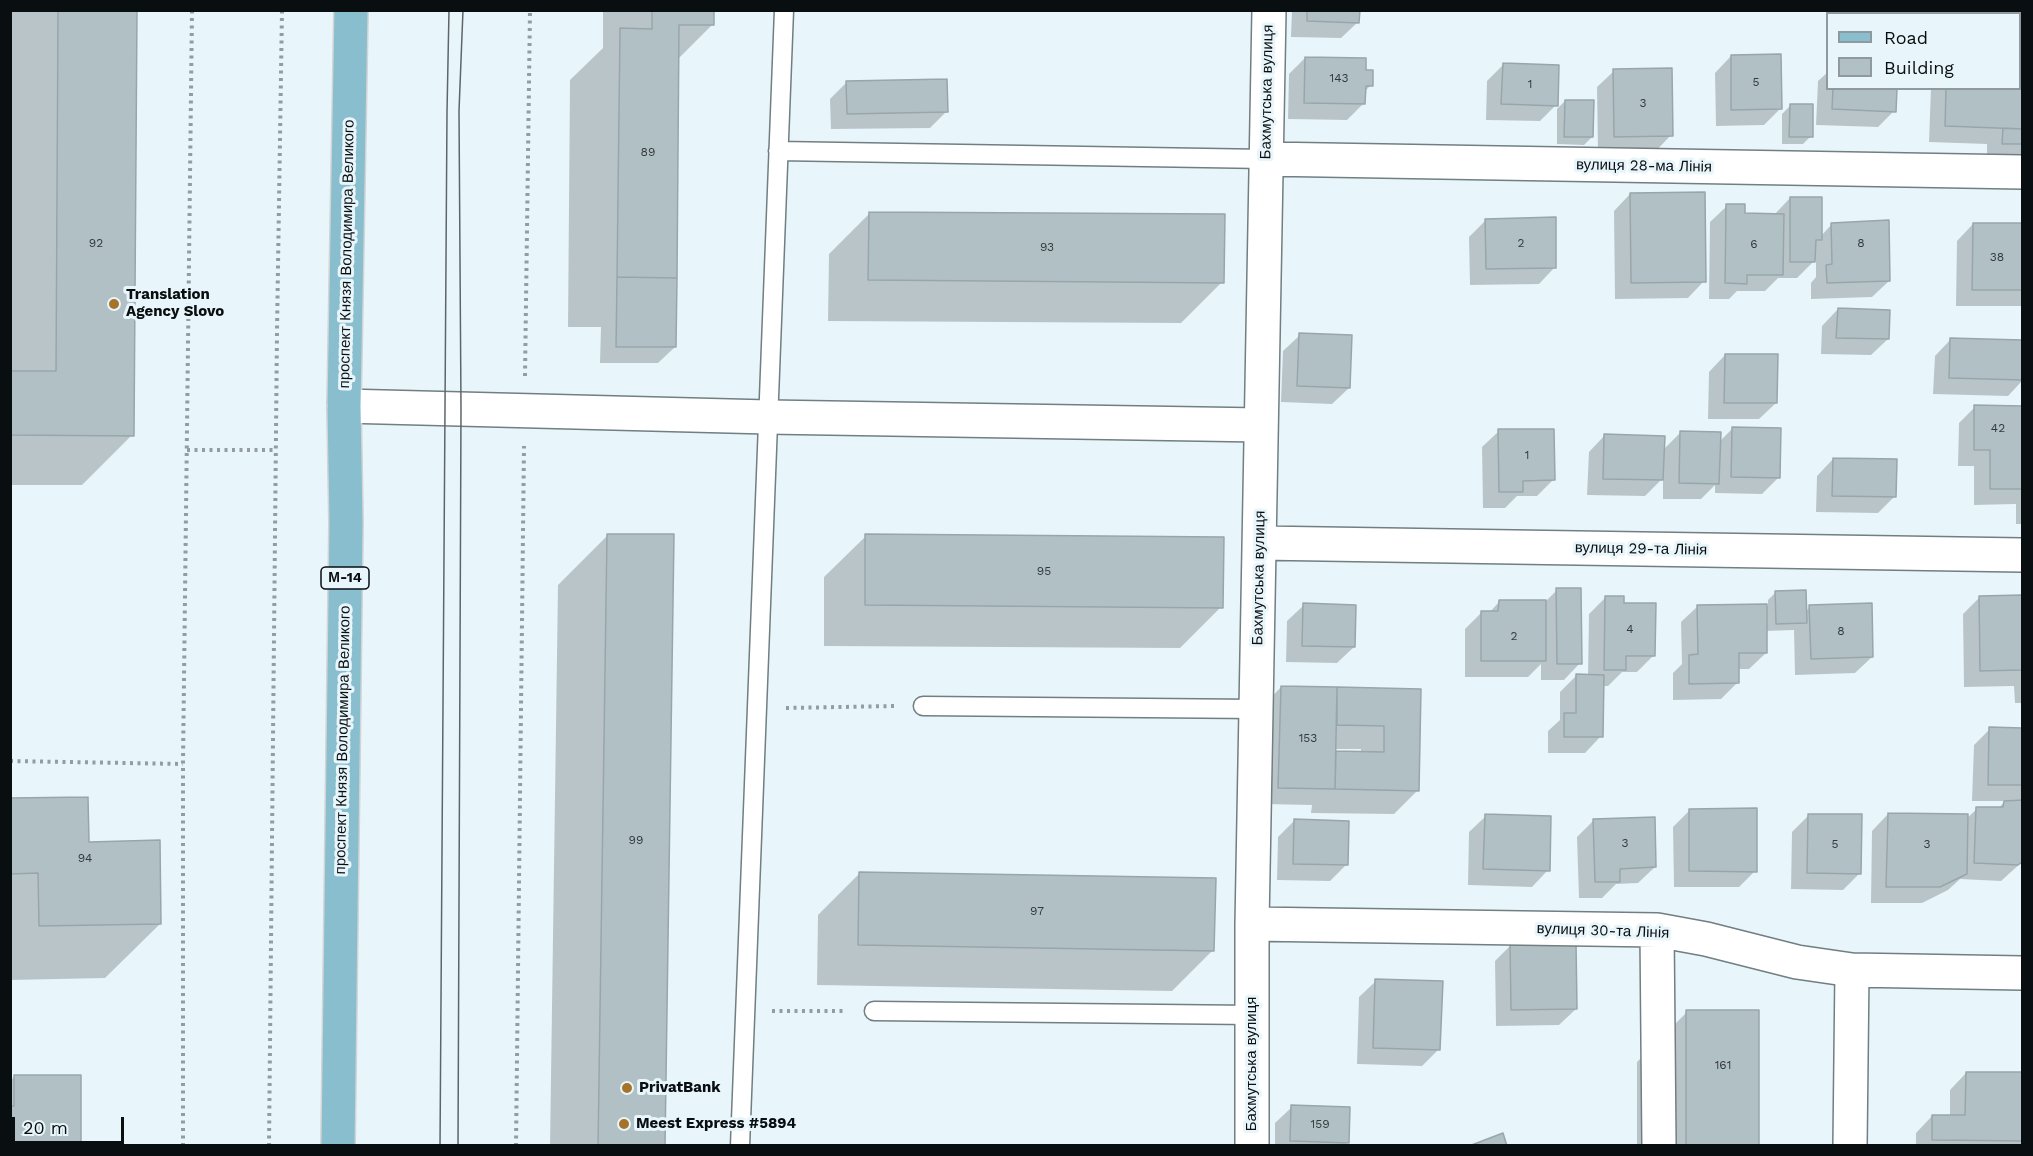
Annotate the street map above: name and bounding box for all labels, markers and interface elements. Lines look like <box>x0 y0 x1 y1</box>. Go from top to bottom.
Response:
legend <box>1826 12 2021 90</box>
street label: Бахмутська вулиця <box>1257 25 1277 159</box>
text: Road <box>1884 27 1928 48</box>
text: Building <box>1884 57 1954 78</box>
house number: 143 <box>1329 71 1349 85</box>
house number: 5 <box>1753 75 1759 89</box>
house number: 1 <box>1528 77 1532 91</box>
house number: 3 <box>1640 96 1646 110</box>
street label: проспект Князя Володимира Великого <box>336 119 358 389</box>
house number: 89 <box>641 145 655 159</box>
street label: вулиця 28-ма Лінія <box>1576 156 1712 176</box>
house number: 92 <box>89 236 103 250</box>
house number: 2 <box>1518 236 1524 250</box>
house number: 8 <box>1857 236 1865 250</box>
house number: 6 <box>1750 237 1758 251</box>
house number: 93 <box>1040 240 1054 254</box>
house number: 38 <box>1990 250 2004 264</box>
place label: Translation Agency Slovo <box>126 286 224 321</box>
marker: Translation Agency Slovo <box>107 297 121 311</box>
house number: 42 <box>1991 421 2005 435</box>
house number: 1 <box>1525 448 1529 462</box>
street label: Бахмутська вулиця <box>1249 511 1269 645</box>
street label: вулиця 29-та Лінія <box>1575 539 1707 559</box>
house number: 95 <box>1037 564 1051 578</box>
road number: М-14 <box>321 567 369 589</box>
street label: проспект Князя Володимира Великого <box>332 605 354 875</box>
house number: 4 <box>1626 622 1634 636</box>
house number: 8 <box>1837 624 1845 638</box>
house number: 2 <box>1511 629 1517 643</box>
house number: 153 <box>1299 731 1317 745</box>
house number: 99 <box>629 833 643 847</box>
house number: 3 <box>1622 836 1628 850</box>
house number: 5 <box>1832 837 1838 851</box>
house number: 3 <box>1924 837 1930 851</box>
house number: 94 <box>78 851 92 865</box>
house number: 97 <box>1030 904 1044 918</box>
street label: вулиця 30-та Лінія <box>1536 920 1670 942</box>
street label: Бахмутська вулиця <box>1243 997 1261 1131</box>
house number: 161 <box>1715 1058 1731 1072</box>
place label: PrivatBank <box>639 1079 721 1097</box>
marker: PrivatBank <box>620 1081 634 1095</box>
scale bar <box>15 1105 128 1143</box>
place label: Meest Express #5894 <box>636 1115 796 1133</box>
text: 20 m <box>23 1117 68 1138</box>
marker: Meest Express #5894 <box>617 1117 631 1131</box>
house number: 159 <box>1310 1117 1330 1131</box>

